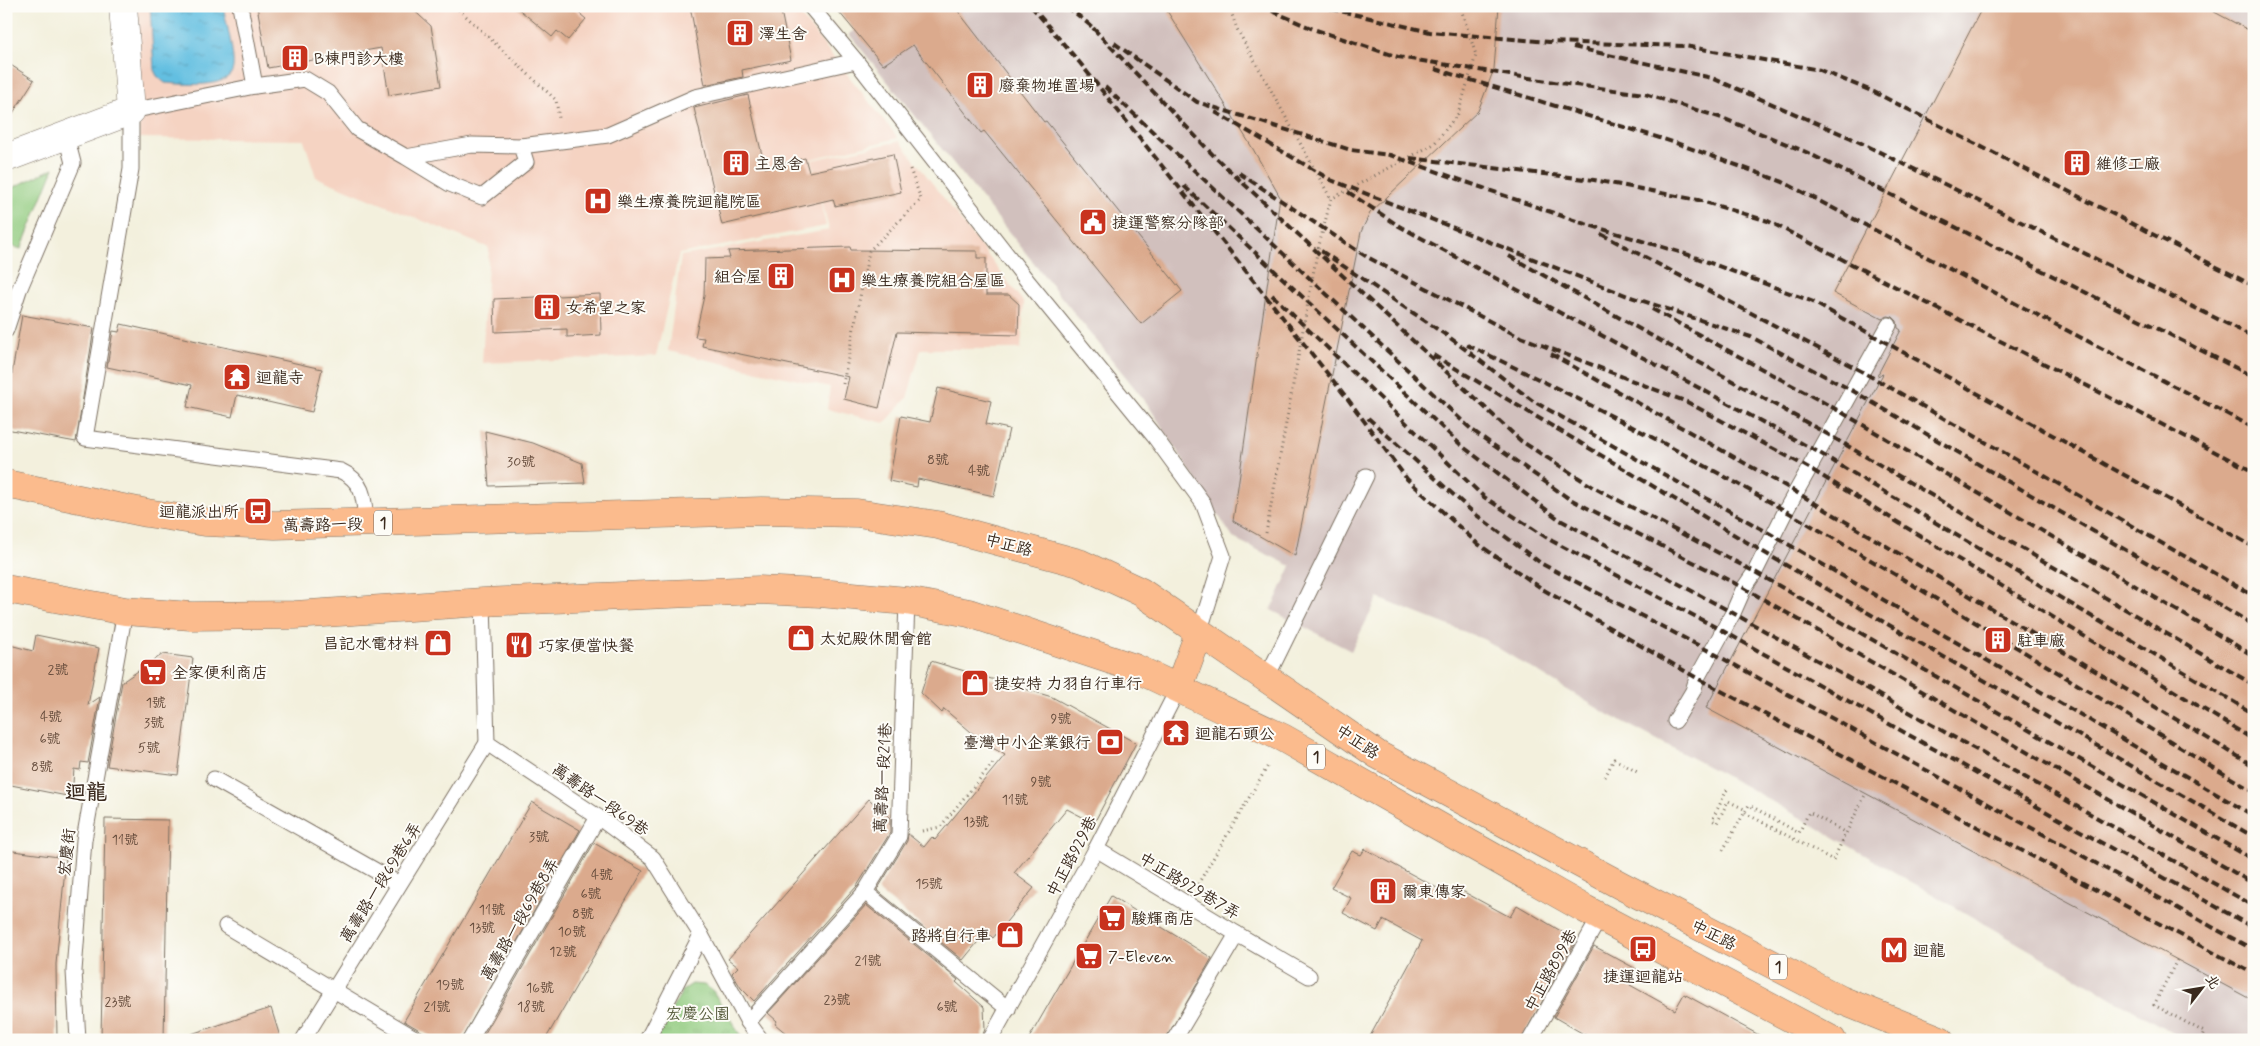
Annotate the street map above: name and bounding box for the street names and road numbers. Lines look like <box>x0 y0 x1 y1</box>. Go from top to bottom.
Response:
road number: 1 <box>374 510 392 536</box>
street label: 萬壽路一段 <box>283 514 363 537</box>
street label: 中正路 <box>983 529 1035 562</box>
street label: 中正路 <box>1331 720 1383 764</box>
street label: 萬壽路一段21巷 <box>870 722 897 834</box>
road number: 1 <box>1307 744 1325 770</box>
street label: 萬壽路一段69巷 <box>548 759 653 841</box>
street label: 中正路929巷 <box>1042 813 1102 901</box>
street label: 萬壽路一段69巷6弄 <box>336 819 427 947</box>
street label: 宏慶街 <box>55 827 80 877</box>
street label: 中正路929巷7弄 <box>1135 848 1244 925</box>
street label: 萬壽路一段69巷8弄 <box>477 854 564 985</box>
street label: 中正路 <box>1687 915 1739 956</box>
street label: 中正路899巷 <box>1520 926 1583 1016</box>
road number: 1 <box>1769 954 1787 980</box>

